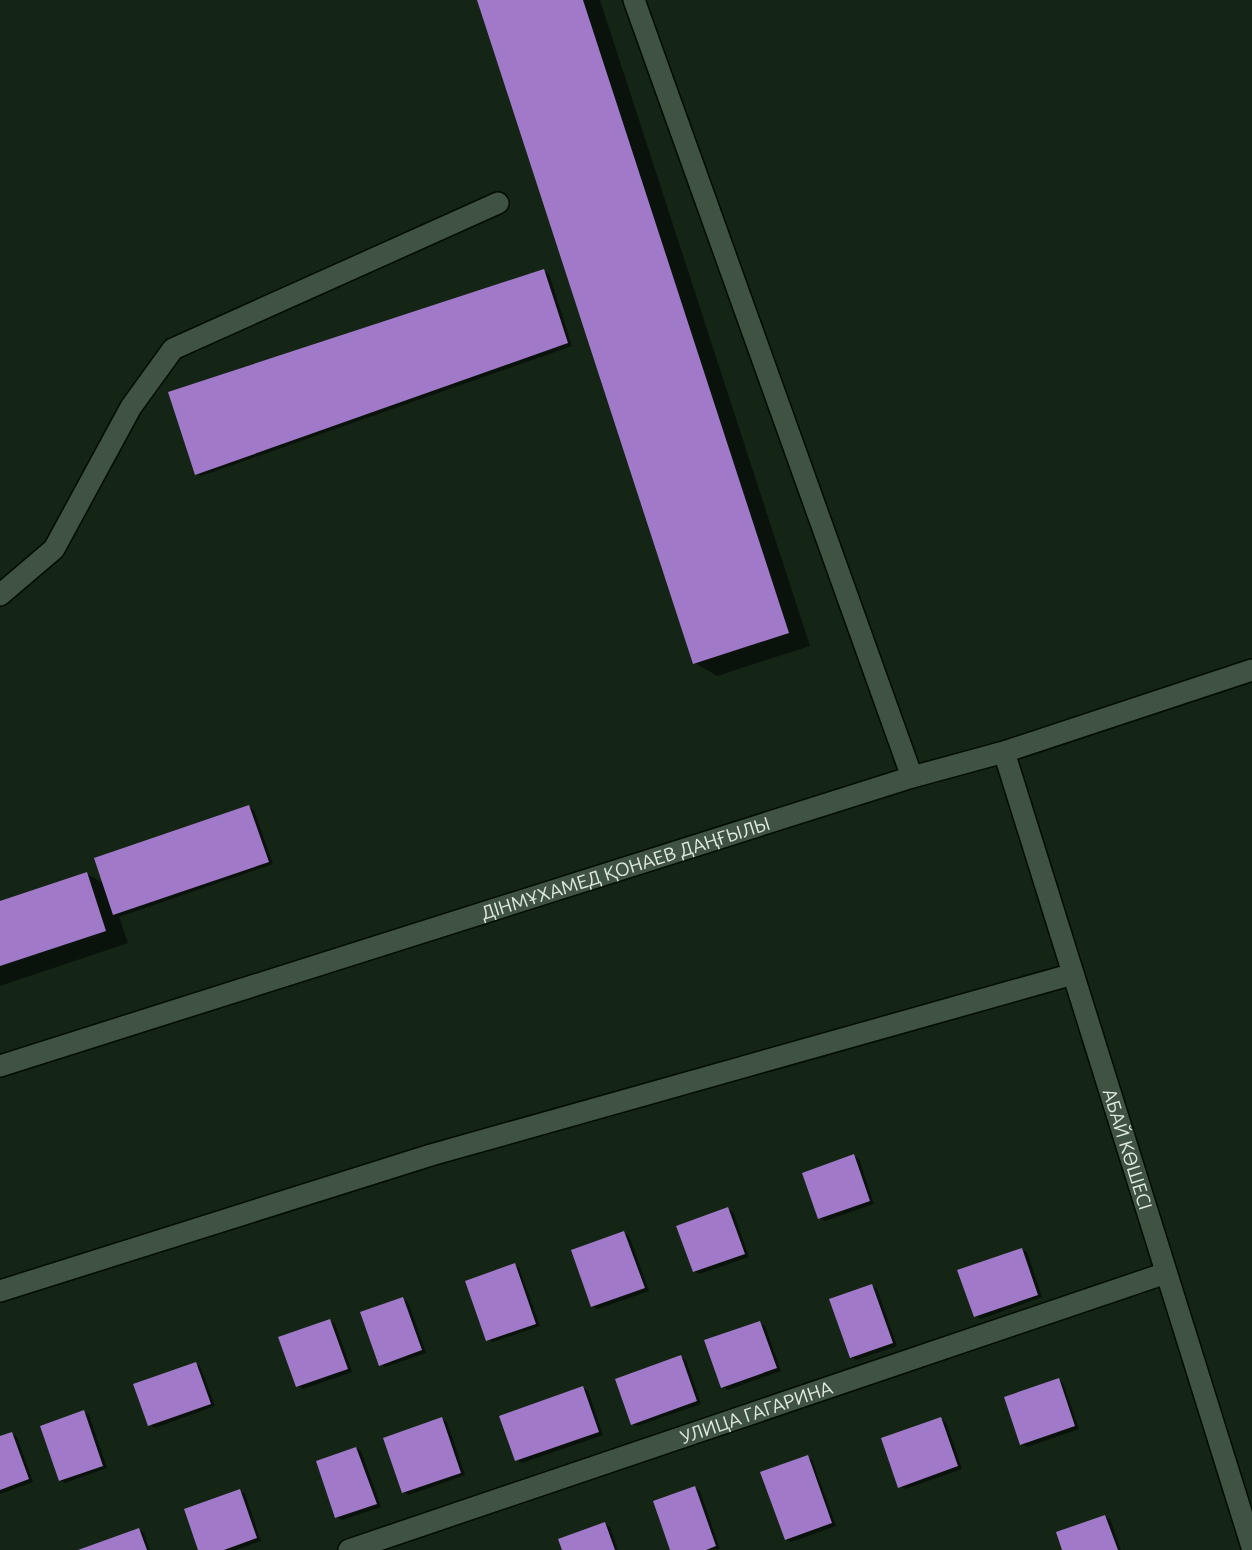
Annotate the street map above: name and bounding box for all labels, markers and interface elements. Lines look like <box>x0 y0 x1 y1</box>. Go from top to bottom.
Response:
street label: ДІНМҰХАМЕД ҚОНАЕВ ДАҢҒЫЛЫ <box>478 812 773 924</box>
street label: АБАЙ КӨШЕСІ <box>1099 1086 1157 1212</box>
street label: УЛИЦА ГАГАРИНА <box>677 1376 836 1448</box>

